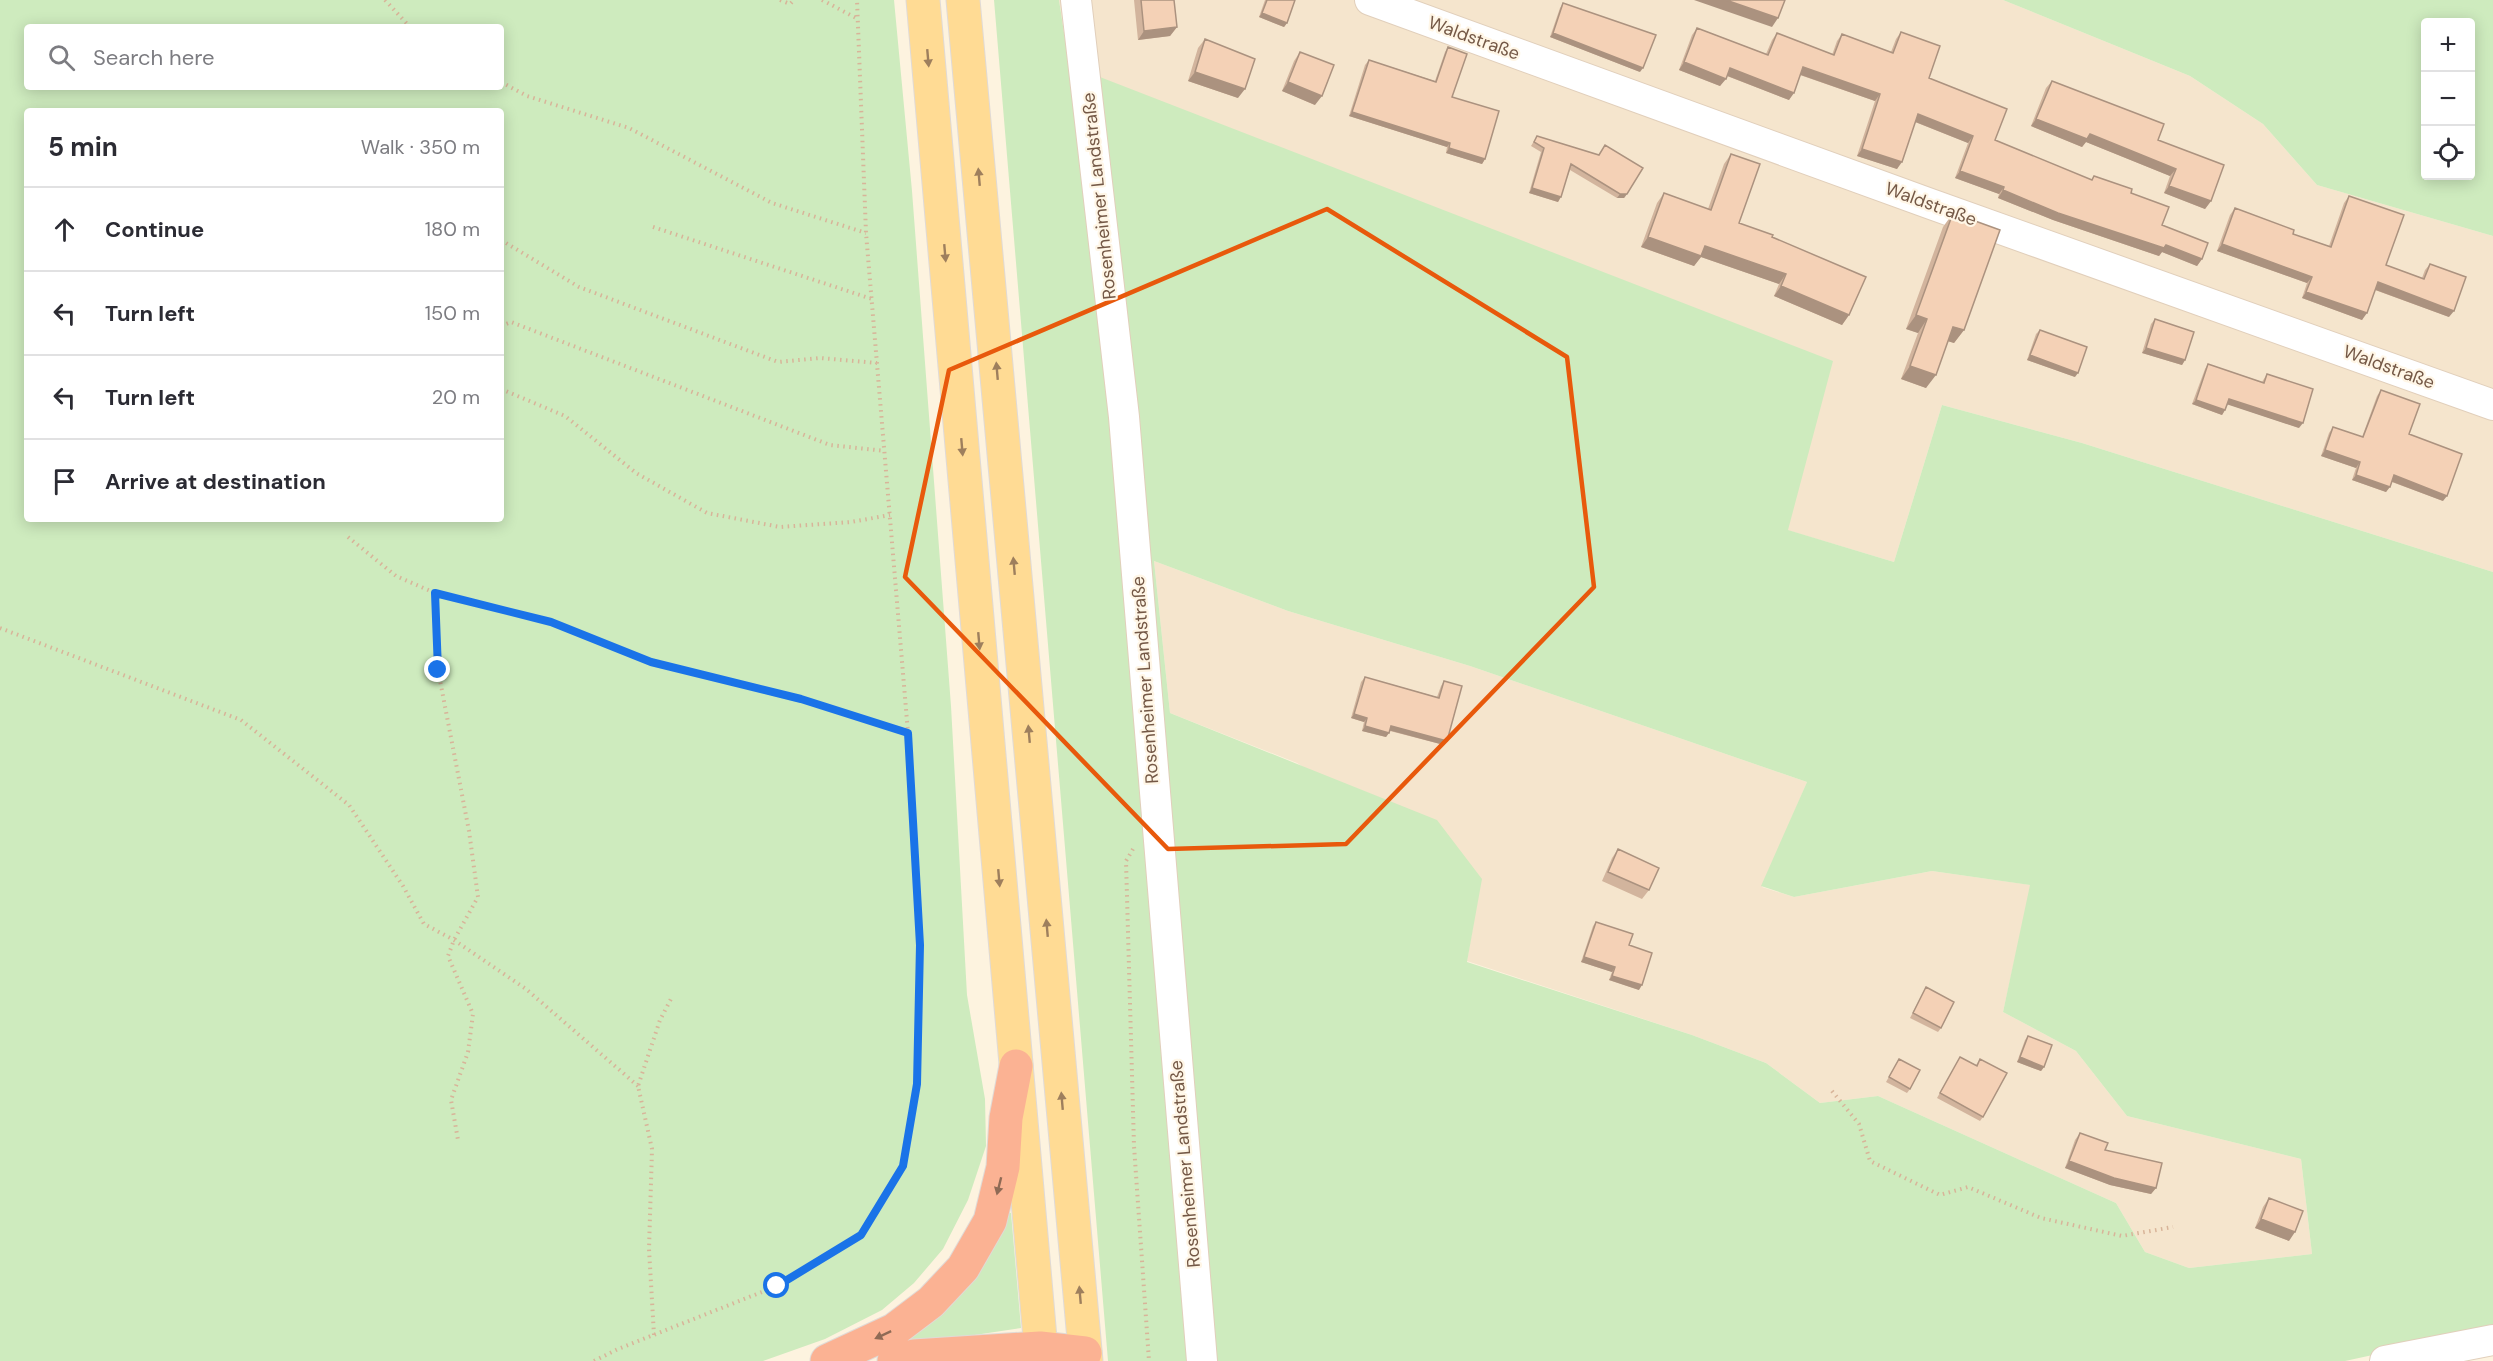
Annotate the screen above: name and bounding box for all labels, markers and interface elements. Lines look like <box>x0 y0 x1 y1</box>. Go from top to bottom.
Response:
street label: Waldstraße <box>1425 10 1523 66</box>
map controls <box>2421 18 2475 180</box>
button: + <box>2421 18 2475 72</box>
search box <box>24 24 504 90</box>
icon: search <box>45 41 78 74</box>
text: Search here <box>93 43 214 72</box>
one-way arrow <box>923 49 933 68</box>
button: − <box>2421 72 2475 126</box>
street label: Rosenheimer Landstraße <box>1076 91 1122 301</box>
button: locate <box>2421 126 2475 180</box>
text: 5 min <box>48 130 118 164</box>
text: Walk · 350 m <box>361 134 480 160</box>
one-way arrow <box>974 168 984 187</box>
street label: Waldstraße <box>1882 176 1980 232</box>
icon: ahead <box>48 213 81 246</box>
text: Continue <box>105 215 204 244</box>
text: 180 m <box>425 216 480 242</box>
one-way arrow <box>940 243 950 262</box>
icon: left <box>48 297 81 330</box>
text: Turn left <box>105 299 195 328</box>
text: 150 m <box>425 300 480 326</box>
street label: Waldstraße <box>2340 339 2438 395</box>
one-way arrow <box>992 362 1002 381</box>
icon: left <box>48 381 81 414</box>
text: Turn left <box>105 383 195 412</box>
text: 20 m <box>432 384 480 410</box>
one-way arrow <box>957 437 967 456</box>
icon: arrive <box>48 465 81 498</box>
text: Arrive at destination <box>105 467 326 496</box>
one-way arrow <box>1009 556 1019 575</box>
street label: Rosenheimer Landstraße <box>1126 575 1164 785</box>
one-way arrow <box>974 632 984 651</box>
route end <box>424 656 450 682</box>
one-way arrow <box>1024 725 1034 744</box>
one-way arrow <box>994 868 1004 887</box>
one-way arrow <box>1042 919 1052 938</box>
street label: Rosenheimer Landstraße <box>1164 1059 1206 1269</box>
one-way arrow <box>1057 1091 1067 1110</box>
one-way arrow <box>993 1177 1003 1195</box>
route start <box>763 1272 789 1298</box>
one-way arrow <box>1075 1285 1085 1304</box>
one-way arrow <box>875 1330 892 1339</box>

